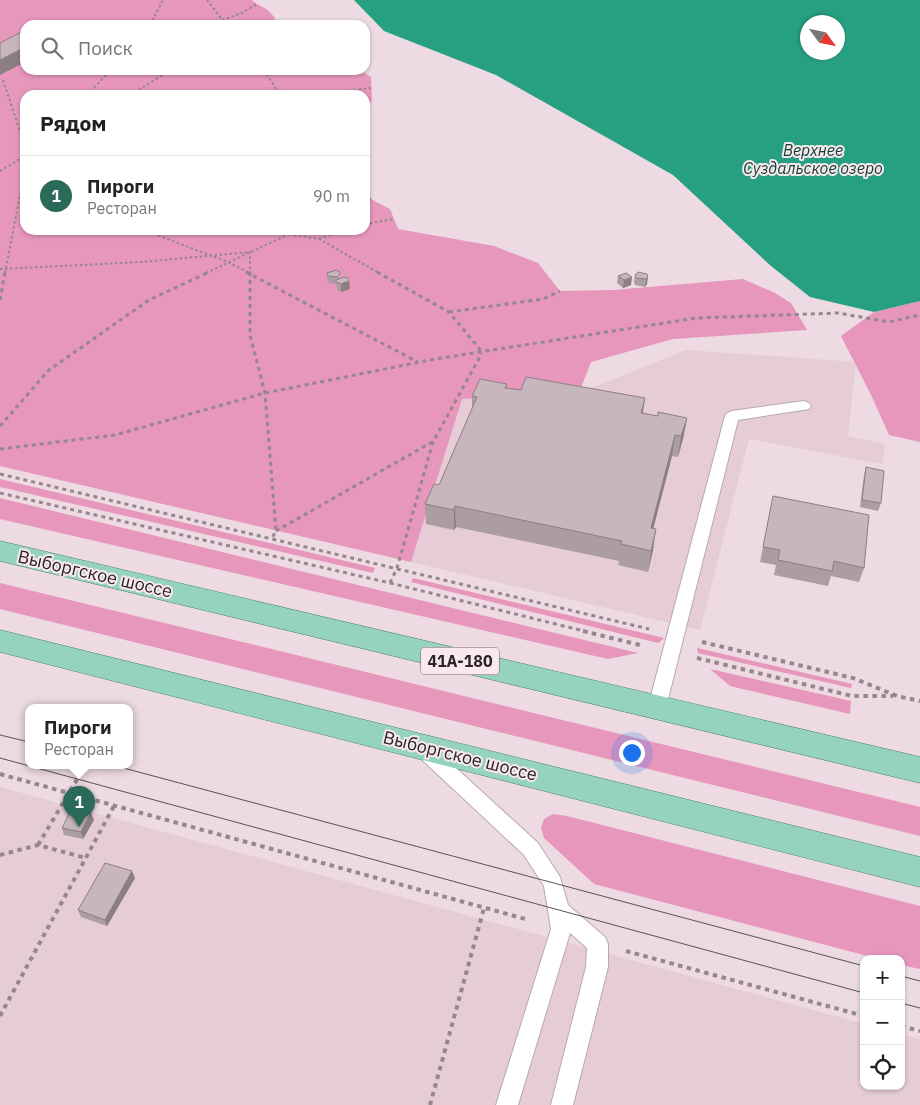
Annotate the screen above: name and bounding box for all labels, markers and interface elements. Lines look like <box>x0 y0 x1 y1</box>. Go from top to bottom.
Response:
north arrow <box>800 15 845 60</box>
search box <box>20 20 370 75</box>
icon: search <box>38 34 66 62</box>
text: Поиск <box>78 36 133 60</box>
text: Рядом <box>40 109 107 137</box>
water label: Верхнее Суздальское озеро <box>743 140 883 178</box>
text: Пироги <box>87 174 154 198</box>
text: 1 <box>51 186 61 206</box>
text: 90 m <box>313 186 350 206</box>
text: Ресторан <box>87 198 157 218</box>
street label: Выборгское шоссе <box>16 545 175 603</box>
road number: 41А-180 <box>421 648 499 674</box>
popup <box>25 704 133 769</box>
text: Пироги <box>44 715 112 739</box>
street label: Выборгское шоссе <box>381 725 540 786</box>
text: Ресторан <box>44 739 114 759</box>
your location <box>619 740 645 766</box>
pin: 1 <box>63 786 95 827</box>
map controls <box>860 955 905 1090</box>
button: + <box>860 955 905 1000</box>
button: − <box>860 1000 905 1045</box>
button: locate <box>860 1045 905 1090</box>

